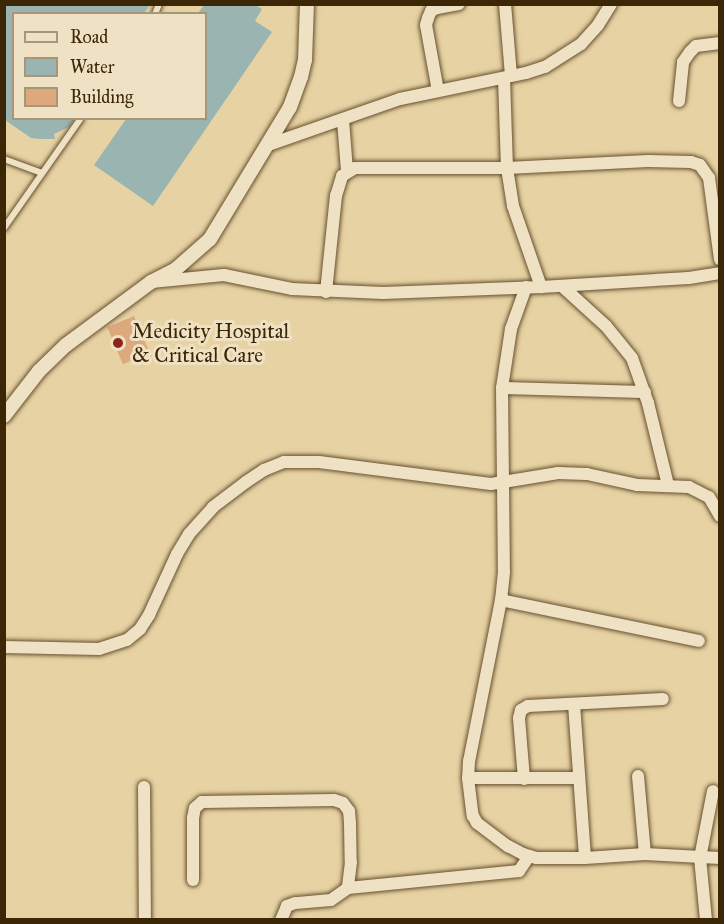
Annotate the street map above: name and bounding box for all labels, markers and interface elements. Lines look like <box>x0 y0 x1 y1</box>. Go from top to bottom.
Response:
legend <box>12 12 207 120</box>
text: Road <box>70 26 108 48</box>
text: Water <box>70 56 114 78</box>
text: Building <box>70 86 133 108</box>
place label: Medicity Hospital & Critical Care <box>132 318 289 368</box>
marker: Medicity Hospital & Critical Care <box>109 334 127 352</box>

